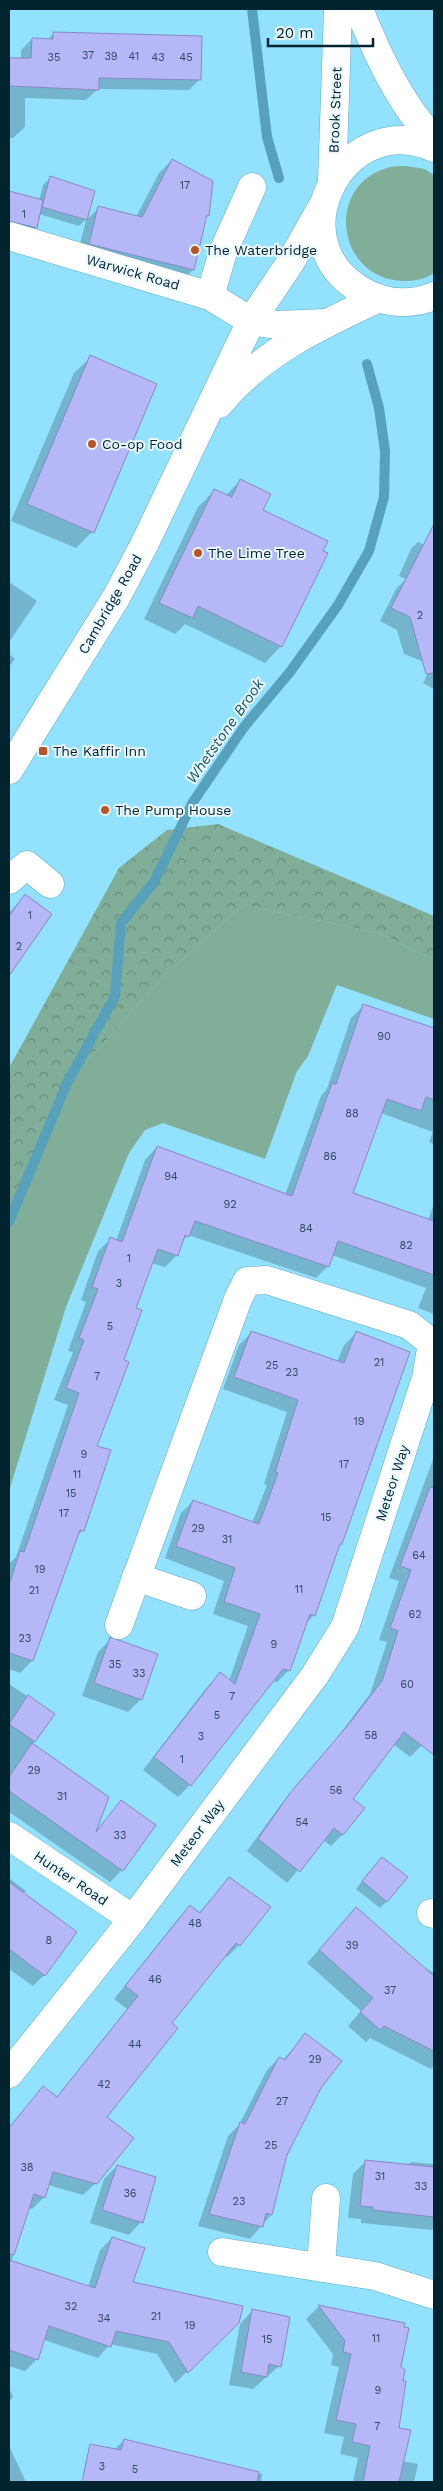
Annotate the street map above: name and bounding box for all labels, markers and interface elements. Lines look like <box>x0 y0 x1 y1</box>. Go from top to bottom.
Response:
scale bar <box>268 15 373 47</box>
text: 20 m <box>276 24 314 42</box>
house number: 37 <box>82 49 94 62</box>
house number: 39 <box>104 50 118 63</box>
house number: 41 <box>129 50 139 63</box>
house number: 35 <box>48 51 60 64</box>
house number: 43 <box>151 51 165 64</box>
house number: 45 <box>179 51 193 64</box>
street label: Brook Street <box>326 67 344 153</box>
house number: 17 <box>180 179 190 192</box>
house number: 1 <box>22 208 26 221</box>
place label: The Waterbridge <box>205 242 317 258</box>
marker: The Waterbridge <box>189 244 201 256</box>
street label: Warwick Road <box>84 251 182 293</box>
place label: Co-op Food <box>102 436 182 452</box>
marker: Co-op Food <box>86 438 98 450</box>
place label: The Lime Tree <box>208 545 305 561</box>
marker: The Lime Tree <box>192 547 204 559</box>
street label: Cambridge Road <box>75 551 145 657</box>
house number: 2 <box>417 609 423 622</box>
water label: Whetstone Brook <box>182 675 268 787</box>
place label: The Kaffir Inn <box>53 743 146 759</box>
marker: The Kaffir Inn <box>37 745 49 757</box>
place label: The Pump House <box>115 802 231 818</box>
marker: The Pump House <box>99 804 111 816</box>
house number: 1 <box>28 909 32 922</box>
house number: 2 <box>16 940 22 953</box>
house number: 90 <box>377 1030 391 1043</box>
house number: 88 <box>345 1107 359 1120</box>
house number: 86 <box>323 1150 337 1163</box>
house number: 94 <box>164 1170 178 1183</box>
house number: 92 <box>223 1198 237 1211</box>
house number: 84 <box>299 1222 313 1235</box>
house number: 82 <box>399 1239 413 1252</box>
house number: 1 <box>127 1252 131 1265</box>
house number: 3 <box>116 1277 122 1290</box>
house number: 5 <box>107 1320 113 1333</box>
house number: 21 <box>374 1356 384 1369</box>
house number: 25 <box>266 1359 278 1372</box>
house number: 23 <box>286 1366 298 1379</box>
house number: 7 <box>94 1370 100 1383</box>
house number: 19 <box>353 1415 365 1428</box>
street label: Meteor Way <box>372 1442 412 1523</box>
house number: 9 <box>81 1448 88 1461</box>
house number: 17 <box>339 1458 349 1471</box>
house number: 11 <box>73 1468 81 1481</box>
house number: 15 <box>66 1487 76 1500</box>
house number: 17 <box>59 1507 69 1520</box>
house number: 15 <box>321 1511 331 1524</box>
house number: 29 <box>191 1522 205 1535</box>
house number: 31 <box>222 1533 232 1546</box>
house number: 64 <box>412 1549 426 1562</box>
house number: 19 <box>34 1563 46 1576</box>
house number: 11 <box>295 1583 303 1596</box>
house number: 21 <box>29 1584 39 1597</box>
house number: 62 <box>408 1608 422 1621</box>
house number: 23 <box>19 1632 31 1645</box>
house number: 9 <box>271 1638 278 1651</box>
house number: 35 <box>109 1658 121 1671</box>
house number: 33 <box>133 1667 145 1680</box>
house number: 60 <box>400 1678 414 1691</box>
house number: 7 <box>229 1690 235 1703</box>
house number: 5 <box>214 1709 220 1722</box>
house number: 58 <box>364 1729 378 1742</box>
house number: 3 <box>198 1730 204 1743</box>
house number: 1 <box>180 1753 184 1766</box>
house number: 29 <box>27 1764 41 1777</box>
house number: 56 <box>329 1784 343 1797</box>
house number: 31 <box>57 1790 67 1803</box>
street label: Meteor Way <box>167 1796 228 1870</box>
house number: 54 <box>295 1816 309 1829</box>
house number: 33 <box>114 1829 126 1842</box>
street label: Hunter Road <box>31 1847 111 1909</box>
house number: 48 <box>188 1917 202 1930</box>
house number: 8 <box>46 1934 53 1947</box>
house number: 39 <box>345 1939 359 1952</box>
house number: 46 <box>148 1973 162 1986</box>
house number: 37 <box>384 1984 396 1997</box>
house number: 44 <box>128 2038 142 2051</box>
house number: 29 <box>308 2053 322 2066</box>
house number: 42 <box>97 2078 111 2091</box>
house number: 27 <box>276 2095 288 2108</box>
house number: 25 <box>265 2139 277 2152</box>
house number: 38 <box>20 2161 34 2174</box>
house number: 31 <box>375 2170 385 2183</box>
house number: 33 <box>415 2180 427 2193</box>
house number: 36 <box>123 2187 137 2200</box>
house number: 23 <box>233 2195 245 2208</box>
house number: 32 <box>65 2300 77 2313</box>
house number: 21 <box>151 2310 161 2323</box>
house number: 34 <box>97 2312 111 2325</box>
house number: 19 <box>184 2319 196 2332</box>
house number: 11 <box>372 2332 380 2345</box>
house number: 15 <box>262 2333 272 2346</box>
house number: 9 <box>375 2384 382 2397</box>
house number: 7 <box>374 2420 380 2433</box>
house number: 3 <box>99 2460 105 2473</box>
house number: 5 <box>132 2463 138 2476</box>

